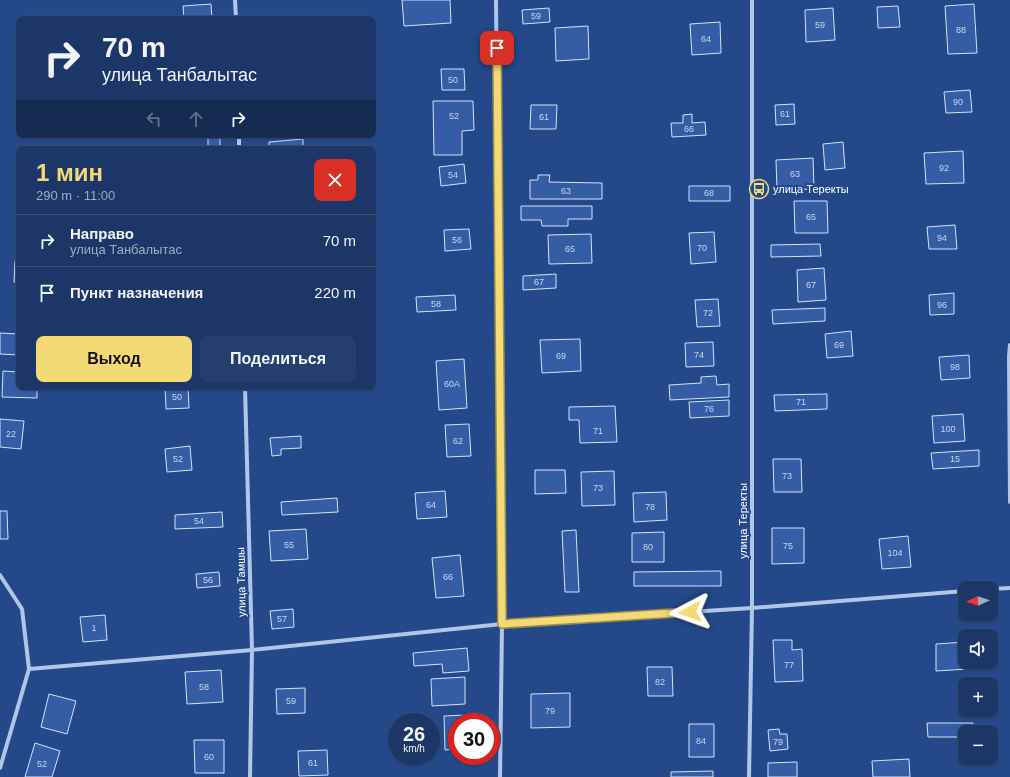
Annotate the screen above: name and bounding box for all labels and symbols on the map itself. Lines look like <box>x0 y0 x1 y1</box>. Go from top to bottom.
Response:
house number: 59 <box>531 11 541 21</box>
house number: 59 <box>815 20 825 30</box>
house number: 88 <box>956 25 966 35</box>
pin <box>480 31 514 65</box>
house number: 64 <box>701 34 711 44</box>
house number: 50 <box>448 75 458 85</box>
house number: 90 <box>953 97 963 107</box>
house number: 61 <box>780 109 790 119</box>
house number: 52 <box>449 111 459 121</box>
house number: 61 <box>539 112 549 122</box>
house number: 66 <box>684 124 694 134</box>
house number: 92 <box>939 163 949 173</box>
house number: 63 <box>790 169 800 179</box>
house number: 54 <box>448 170 458 180</box>
bus stop icon: улица Теректы <box>748 178 770 200</box>
place label: улица Теректы <box>773 183 849 195</box>
house number: 63 <box>561 186 571 196</box>
house number: 68 <box>704 188 714 198</box>
house number: 65 <box>806 212 816 222</box>
house number: 94 <box>937 233 947 243</box>
house number: 56 <box>452 235 462 245</box>
house number: 70 <box>697 243 707 253</box>
house number: 65 <box>565 244 575 254</box>
house number: 67 <box>534 277 544 287</box>
house number: 67 <box>806 280 816 290</box>
house number: 58 <box>431 299 441 309</box>
house number: 96 <box>937 300 947 310</box>
house number: 72 <box>703 308 713 318</box>
house number: 69 <box>834 340 844 350</box>
house number: 74 <box>694 350 704 360</box>
house number: 69 <box>556 351 566 361</box>
house number: 98 <box>950 362 960 372</box>
house number: 60А <box>444 379 460 389</box>
house number: 50 <box>172 392 182 402</box>
house number: 71 <box>796 397 806 407</box>
house number: 76 <box>704 404 714 414</box>
house number: 100 <box>940 424 956 434</box>
house number: 71 <box>593 426 603 436</box>
house number: 22 <box>6 429 16 439</box>
house number: 62 <box>453 436 463 446</box>
house number: 52 <box>173 454 183 464</box>
house number: 15 <box>950 454 960 464</box>
house number: 73 <box>782 471 792 481</box>
house number: 73 <box>593 483 603 493</box>
street label: улица Теректы <box>737 483 749 559</box>
house number: 64 <box>426 500 436 510</box>
house number: 78 <box>645 502 655 512</box>
house number: 54 <box>194 516 204 526</box>
house number: 55 <box>284 540 294 550</box>
house number: 75 <box>783 541 793 551</box>
house number: 80 <box>643 542 653 552</box>
street label: улица Тамшы <box>234 547 248 617</box>
house number: 104 <box>887 548 903 558</box>
house number: 66 <box>443 572 453 582</box>
house number: 56 <box>203 575 213 585</box>
north arrow <box>958 581 998 621</box>
position arrow <box>669 591 711 633</box>
house number: 57 <box>277 614 287 624</box>
house number: 1 <box>91 623 97 633</box>
house number: 77 <box>784 660 794 670</box>
house number: 82 <box>655 677 665 687</box>
house number: 58 <box>199 682 209 692</box>
house number: 59 <box>286 696 296 706</box>
house number: 79 <box>545 706 555 716</box>
speed limit sign: 30 <box>448 713 500 765</box>
house number: 84 <box>696 736 706 746</box>
house number: 79 <box>773 737 783 747</box>
house number: 60 <box>204 752 214 762</box>
house number: 61 <box>308 758 318 768</box>
house number: 52 <box>37 759 47 769</box>

